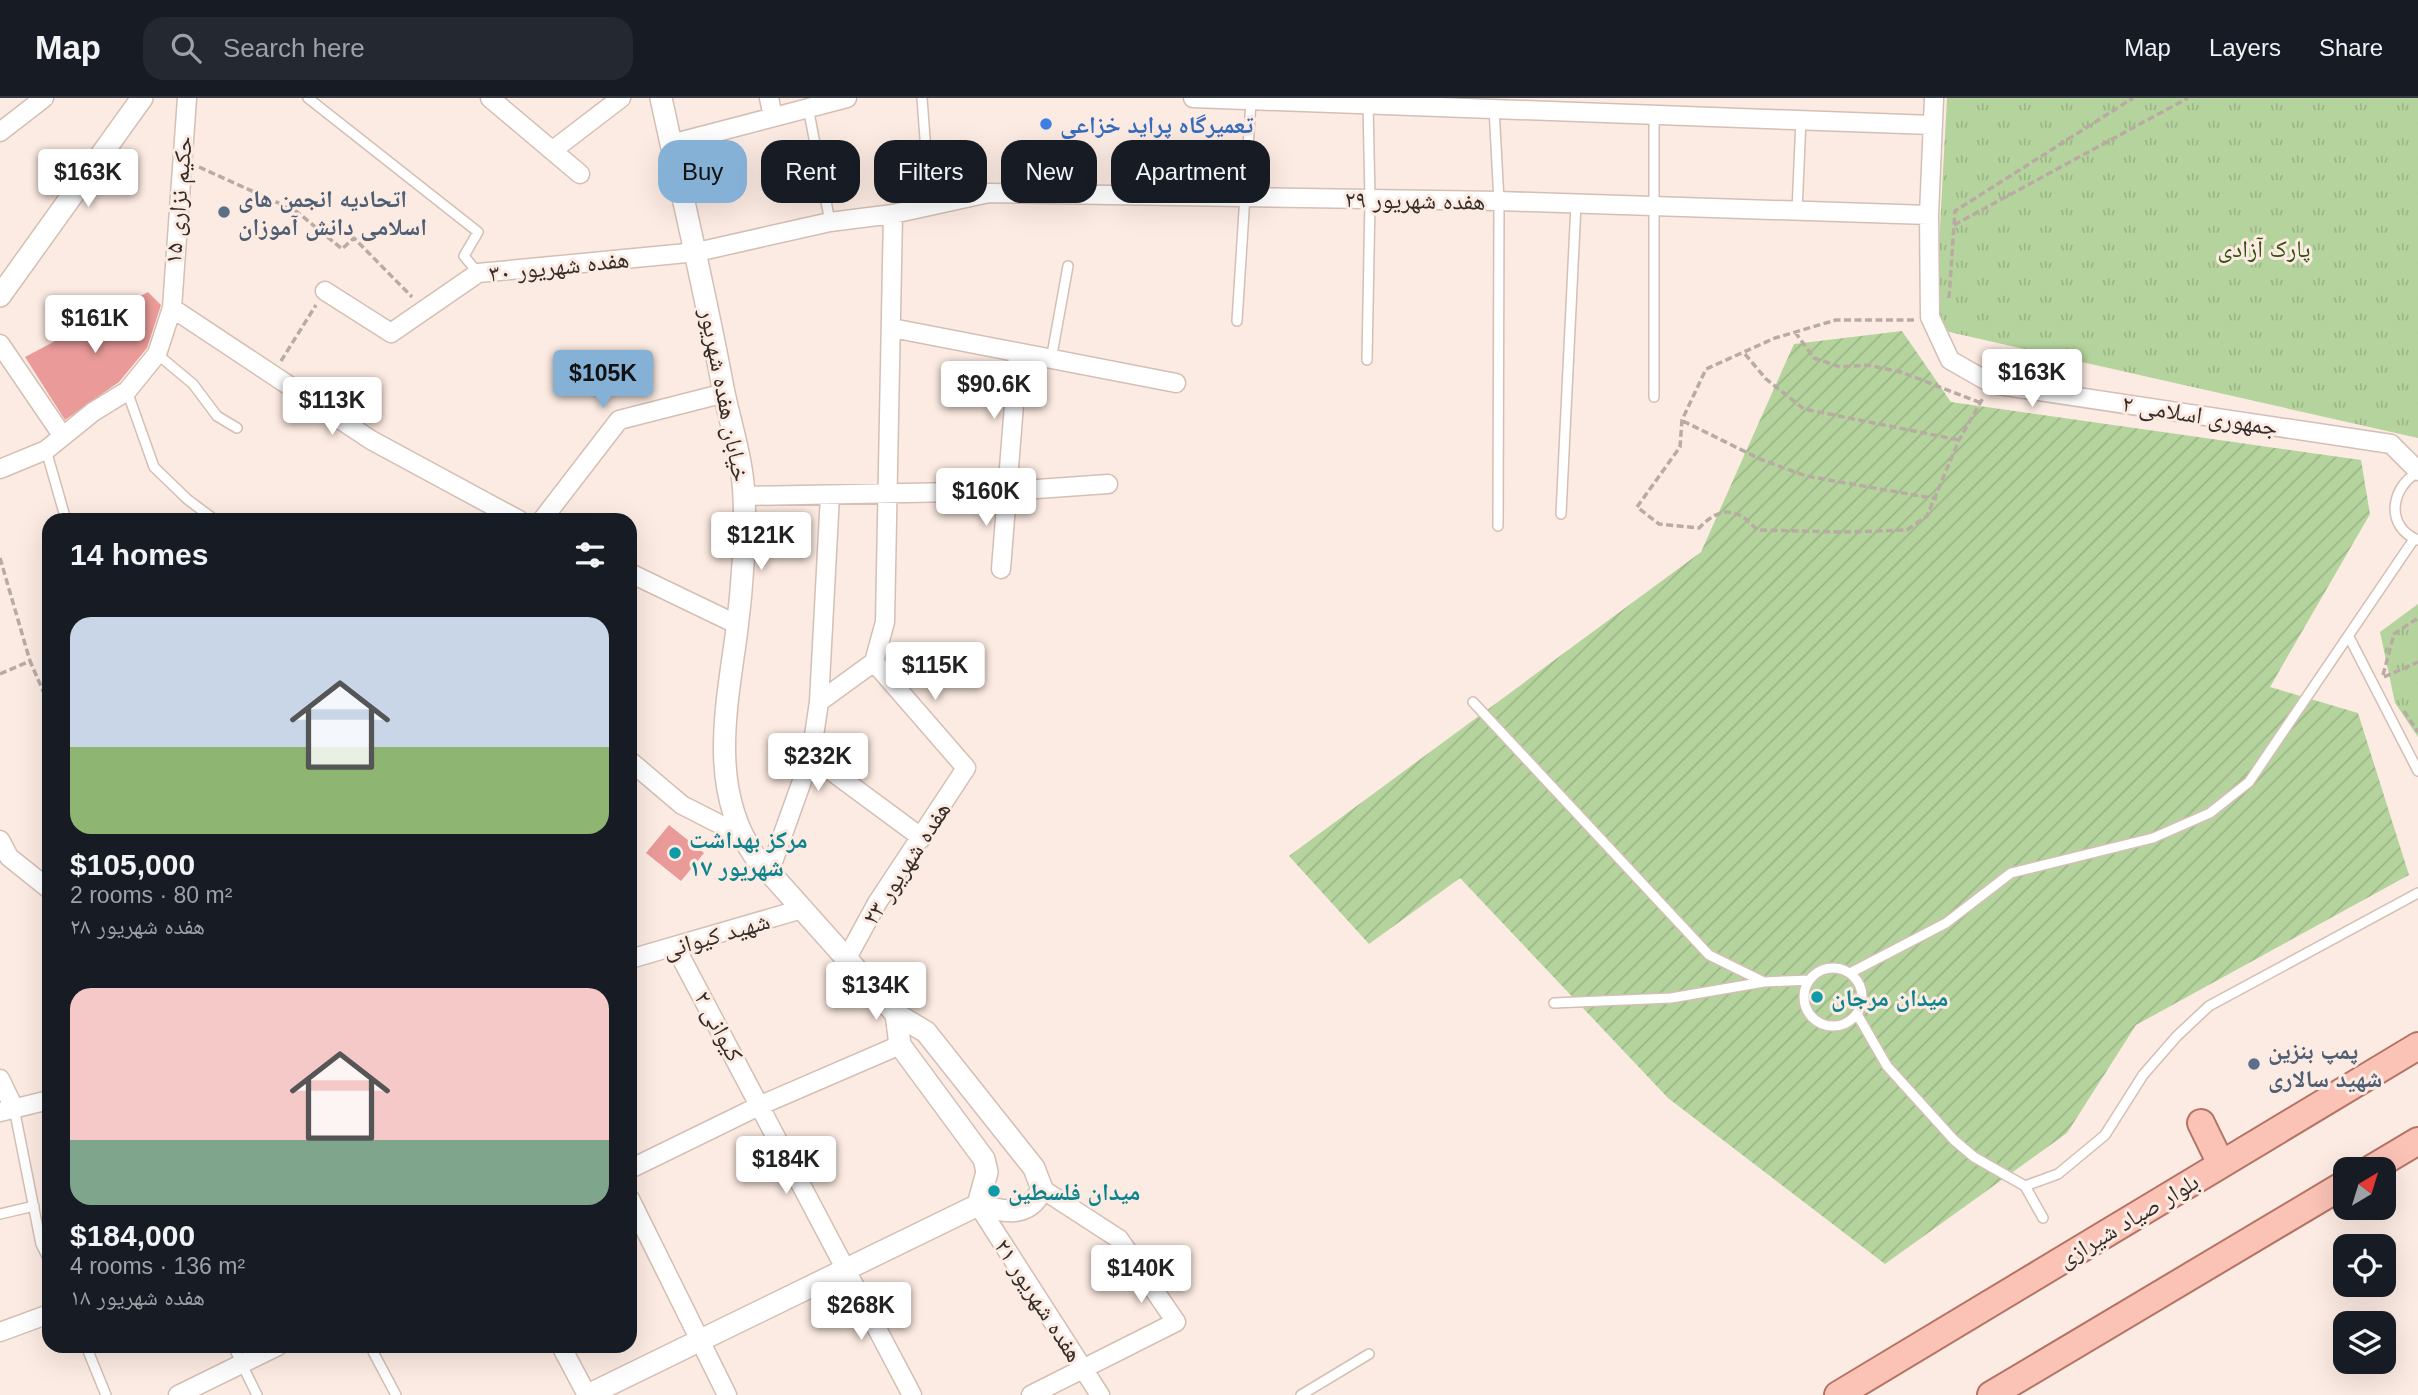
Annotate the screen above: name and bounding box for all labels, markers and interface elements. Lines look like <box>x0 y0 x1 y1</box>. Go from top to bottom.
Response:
search box <box>143 17 633 80</box>
text: Map <box>35 29 101 66</box>
icon: search <box>167 29 205 67</box>
text: Search here <box>223 33 365 63</box>
text: Map <box>2124 34 2171 61</box>
text: Layers <box>2209 34 2281 61</box>
text: Share <box>2319 34 2383 61</box>
place label: تعمیرگاه پراید خزاعی <box>1060 111 1254 139</box>
marker: تعمیرگاه پراید خزاعی <box>1038 116 1054 132</box>
street label: حکیم نزاری ۱۵ <box>159 135 200 265</box>
chip: Buy <box>658 140 747 203</box>
chip: Rent <box>761 140 860 203</box>
chip: Filters <box>874 140 987 203</box>
chip: New <box>1001 140 1097 203</box>
chip: Apartment <box>1111 140 1270 203</box>
pin: $163K <box>39 150 137 209</box>
text: $163K <box>54 159 122 185</box>
place label: اتحادیه انجمن های اسلامی دانش آموزان <box>238 185 427 241</box>
street label: هفده شهریور ۲۹ <box>1344 185 1486 215</box>
marker: اتحادیه انجمن های اسلامی دانش آموزان <box>216 204 232 220</box>
park label: پارک آزادی <box>2217 235 2311 263</box>
street label: هفده شهریور ۳۰ <box>488 245 631 287</box>
pin: $161K <box>46 296 144 355</box>
text: $161K <box>61 305 129 331</box>
street label: خیابان هفده شهریور <box>694 305 755 484</box>
pin: $105K <box>554 350 652 410</box>
pin: $163K <box>1983 350 2081 409</box>
text: $163K <box>1998 359 2066 385</box>
text: $105K <box>569 360 637 386</box>
pin: $90.6K <box>937 362 1051 421</box>
text: $90.6K <box>957 371 1031 397</box>
pin: $113K <box>283 378 381 437</box>
text: $113K <box>299 387 365 413</box>
street label: جمهوری اسلامی ۲ <box>2120 389 2280 442</box>
pin: $160K <box>937 468 1035 528</box>
text: $160K <box>952 478 1020 504</box>
pin: $121K <box>712 512 810 572</box>
text: $121K <box>727 522 795 548</box>
icon: filters <box>571 536 609 574</box>
text: 14 homes <box>70 538 208 571</box>
pin: $115K <box>886 642 984 702</box>
text: $115K <box>902 652 968 678</box>
icon: home <box>277 662 403 788</box>
pin: $232K <box>769 734 867 793</box>
text: $232K <box>784 743 852 769</box>
street label: هفده شهریور ۲۳ <box>856 797 956 930</box>
place label: مرکز بهداشت ۱۷ شهریور <box>689 826 808 881</box>
marker: مرکز بهداشت ۱۷ شهریور <box>667 845 683 861</box>
text: $105,000 <box>70 848 195 881</box>
text: 2 rooms · 80 m² <box>70 882 232 908</box>
street label: شهید کیوانی <box>659 907 773 964</box>
text: هفده شهریور ۲۸ <box>70 913 205 939</box>
pin: $134K <box>827 962 925 1022</box>
text: $134K <box>842 972 910 998</box>
place label: میدان مرجان <box>1831 984 1948 1012</box>
street label: کیوانی ۲ <box>688 986 749 1066</box>
marker: میدان مرجان <box>1809 989 1825 1005</box>
icon: home <box>277 1033 403 1159</box>
place label: پمپ بنزین شهید سالاری <box>2268 1037 2382 1093</box>
marker: پمپ بنزین شهید سالاری <box>2246 1056 2262 1072</box>
pin: $184K <box>737 1136 835 1196</box>
text: $184K <box>752 1146 820 1172</box>
north arrow <box>2333 1157 2396 1220</box>
map controls <box>2333 1157 2396 1374</box>
street label: بلوار صیاد شیرازی <box>2053 1167 2204 1273</box>
place label: میدان فلسطین <box>1008 1178 1140 1206</box>
marker: میدان فلسطین <box>986 1183 1002 1199</box>
text: $184,000 <box>70 1219 195 1252</box>
street label: هفده شهریور ۲۱ <box>989 1234 1089 1367</box>
button: locate <box>2333 1234 2396 1297</box>
pin: $140K <box>1092 1246 1190 1305</box>
text: 4 rooms · 136 m² <box>70 1253 245 1279</box>
text: $140K <box>1107 1255 1175 1281</box>
pin: $268K <box>812 1282 910 1342</box>
text: هفده شهریور ۱۸ <box>70 1284 205 1310</box>
text: $268K <box>827 1292 895 1318</box>
button: layers <box>2333 1311 2396 1374</box>

